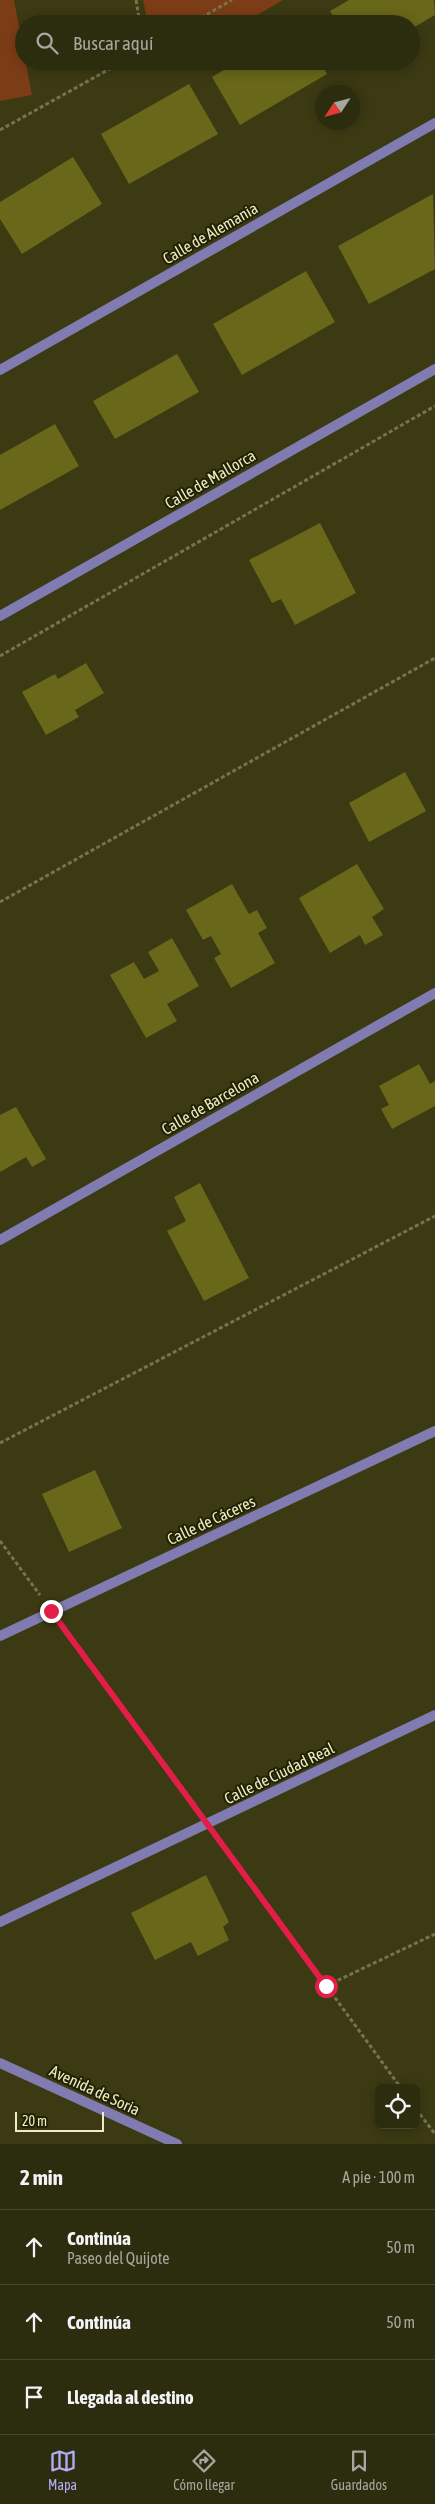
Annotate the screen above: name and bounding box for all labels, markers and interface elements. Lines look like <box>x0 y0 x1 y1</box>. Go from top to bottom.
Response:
search box <box>15 15 420 70</box>
icon: search <box>33 29 61 57</box>
text: Buscar aquí <box>73 32 153 54</box>
north arrow <box>315 85 360 130</box>
street label: Calle de Alemania <box>159 199 261 267</box>
street label: Calle de Mallorca <box>162 446 258 512</box>
street label: Calle de Barcelona <box>158 1068 262 1138</box>
street label: Calle de Cáceres <box>164 1492 258 1548</box>
route end <box>40 1600 63 1623</box>
street label: Calle de Ciudad Real <box>221 1738 337 1807</box>
route start <box>315 1975 338 1998</box>
street label: Avenida de Soria <box>47 2061 143 2119</box>
map controls <box>375 2084 420 2129</box>
button: locate <box>375 2084 420 2129</box>
scale bar <box>15 2109 104 2132</box>
text: 20 m <box>22 2113 47 2129</box>
text: 2 min <box>20 2165 63 2189</box>
text: A pie · 100 m <box>342 2168 415 2186</box>
text: Continúa <box>67 2227 131 2249</box>
icon: ahead <box>20 2233 48 2261</box>
text: 50 m <box>386 2238 415 2256</box>
text: Paseo del Quijote <box>67 2249 169 2267</box>
icon: ahead <box>20 2308 48 2336</box>
text: Continúa <box>67 2311 131 2333</box>
text: 50 m <box>386 2313 415 2331</box>
icon: arrive <box>20 2383 48 2411</box>
text: Llegada al destino <box>67 2386 194 2408</box>
tab: Mapa <box>48 2447 77 2493</box>
tab: Cómo llegar <box>173 2447 235 2493</box>
tab: Guardados <box>331 2447 387 2493</box>

